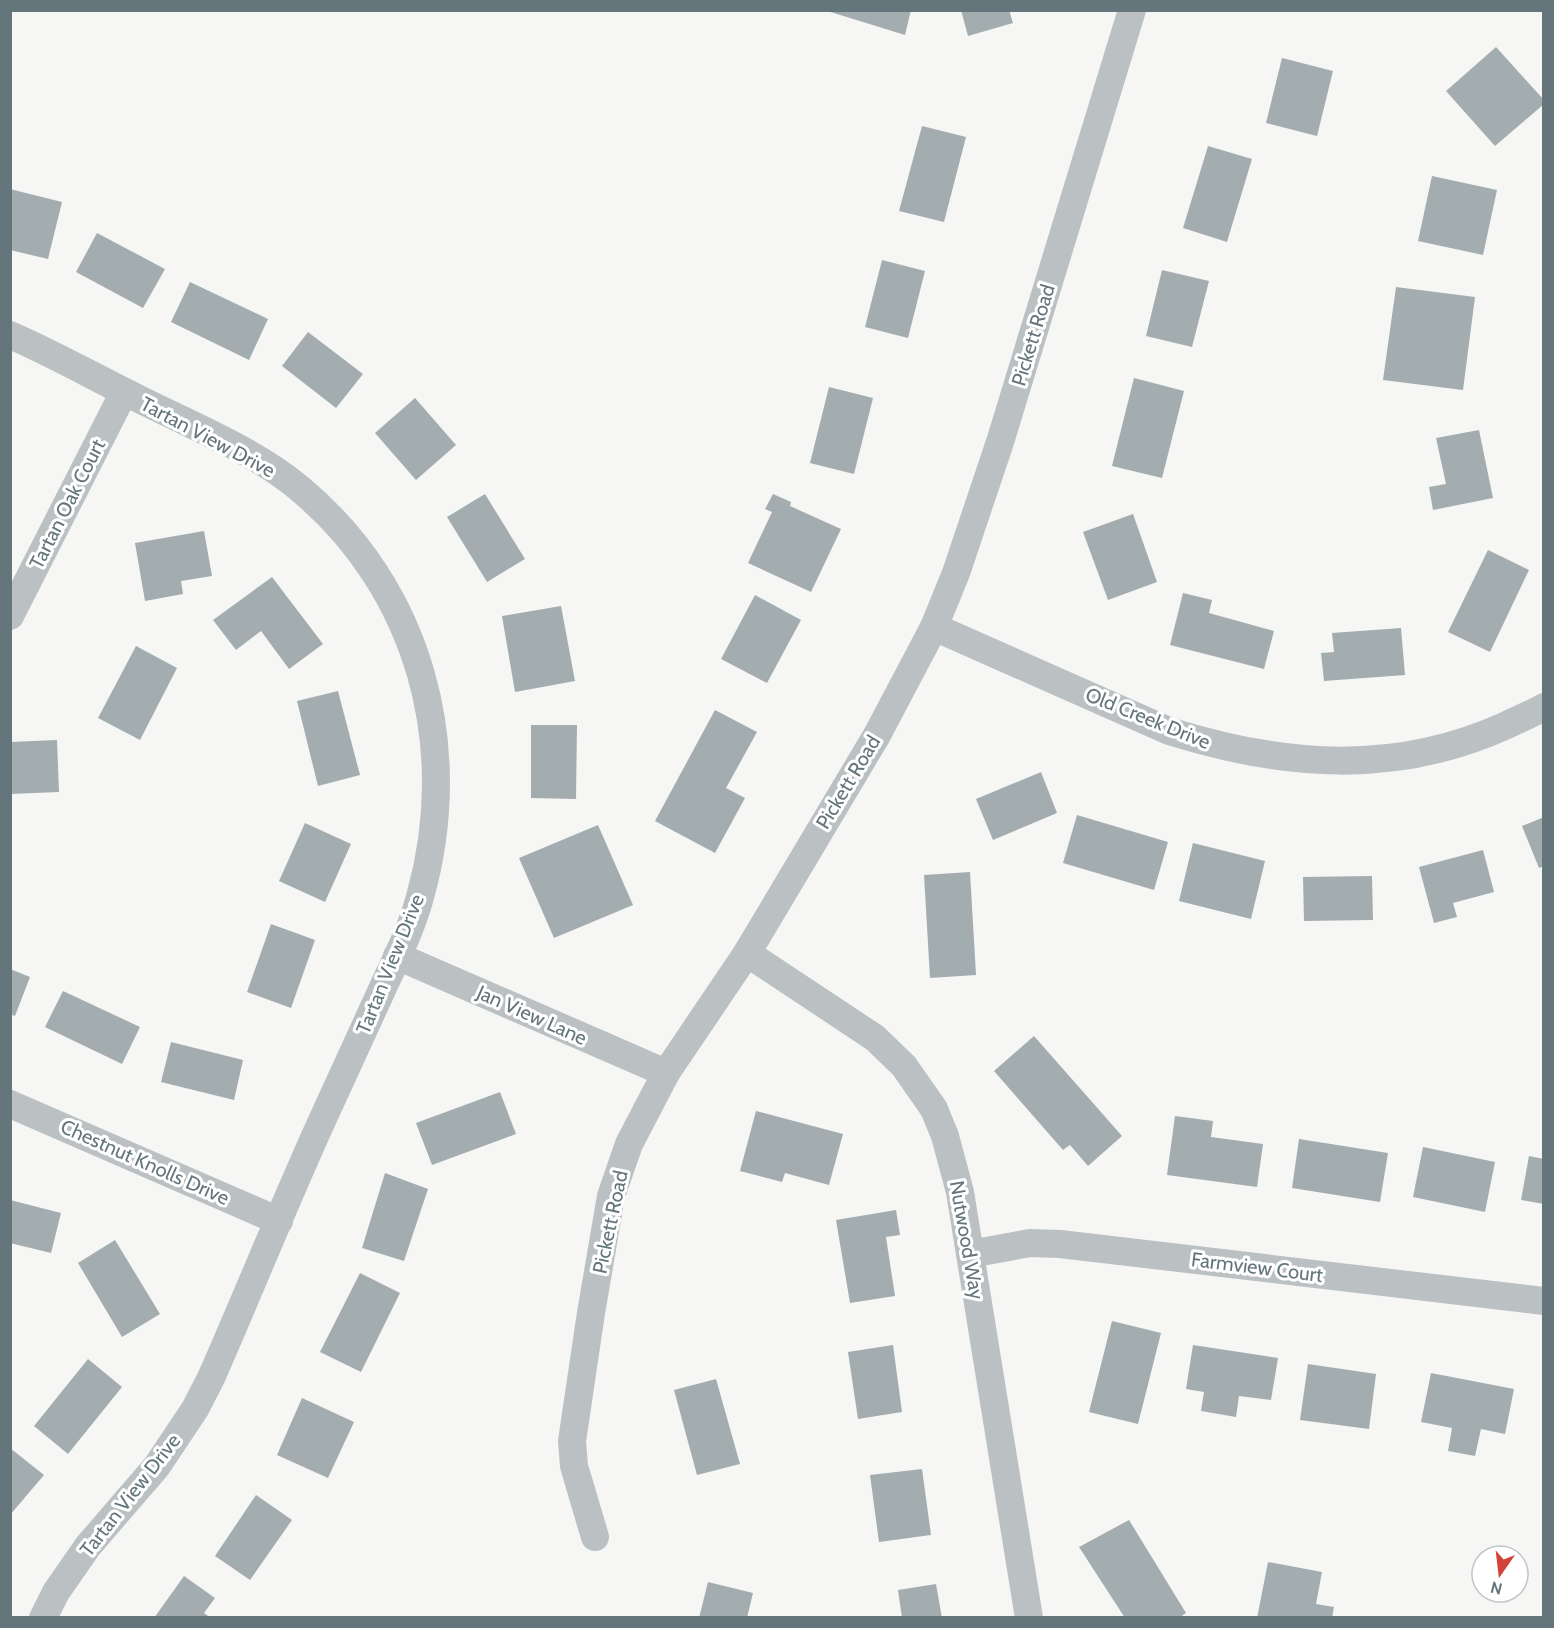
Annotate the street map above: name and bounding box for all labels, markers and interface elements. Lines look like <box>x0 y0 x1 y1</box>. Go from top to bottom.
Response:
street label: Pickett Road <box>1006 281 1060 389</box>
street label: Tartan View Drive <box>137 391 279 483</box>
street label: Tartan Oak Court <box>24 435 110 573</box>
street label: Old Creek Drive <box>1082 682 1214 754</box>
street label: Pickett Road <box>811 731 885 833</box>
street label: Tartan View Drive <box>351 891 429 1037</box>
street label: Jan View Lane <box>472 980 591 1050</box>
street label: Chestnut Knolls Drive <box>57 1114 233 1210</box>
street label: Pickett Road <box>587 1168 633 1276</box>
street label: Nutwood Way <box>945 1179 989 1301</box>
street label: Farmview Court <box>1190 1247 1324 1287</box>
street label: Tartan View Drive <box>75 1429 185 1561</box>
north arrow <box>1470 1544 1530 1604</box>
text: N <box>1489 1577 1504 1599</box>

